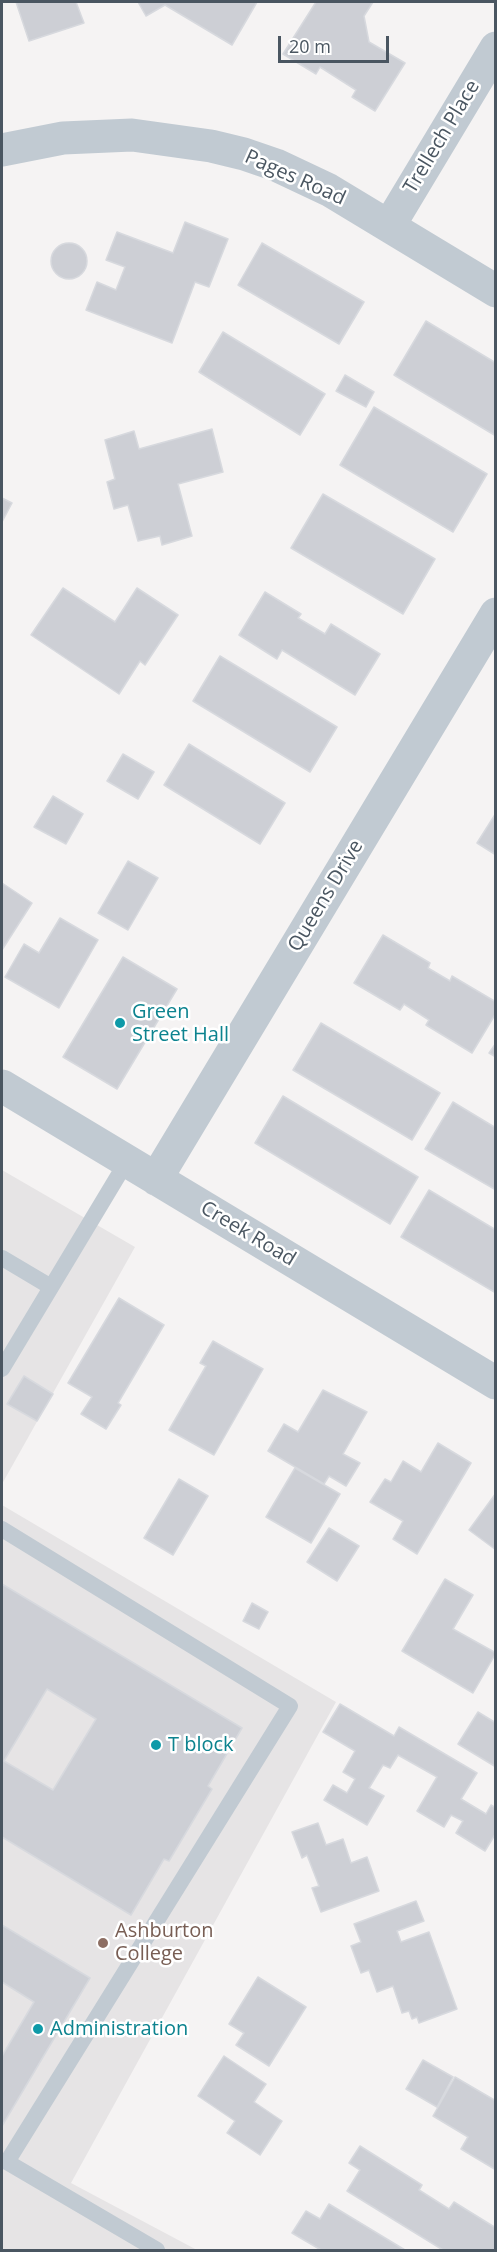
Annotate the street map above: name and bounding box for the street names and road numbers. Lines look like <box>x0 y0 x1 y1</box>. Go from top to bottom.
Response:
street label: Trellech Place <box>399 76 485 198</box>
street label: Pages Road <box>241 145 349 211</box>
street label: Queens Drive <box>283 836 369 956</box>
street label: Creek Road <box>196 1196 300 1272</box>

